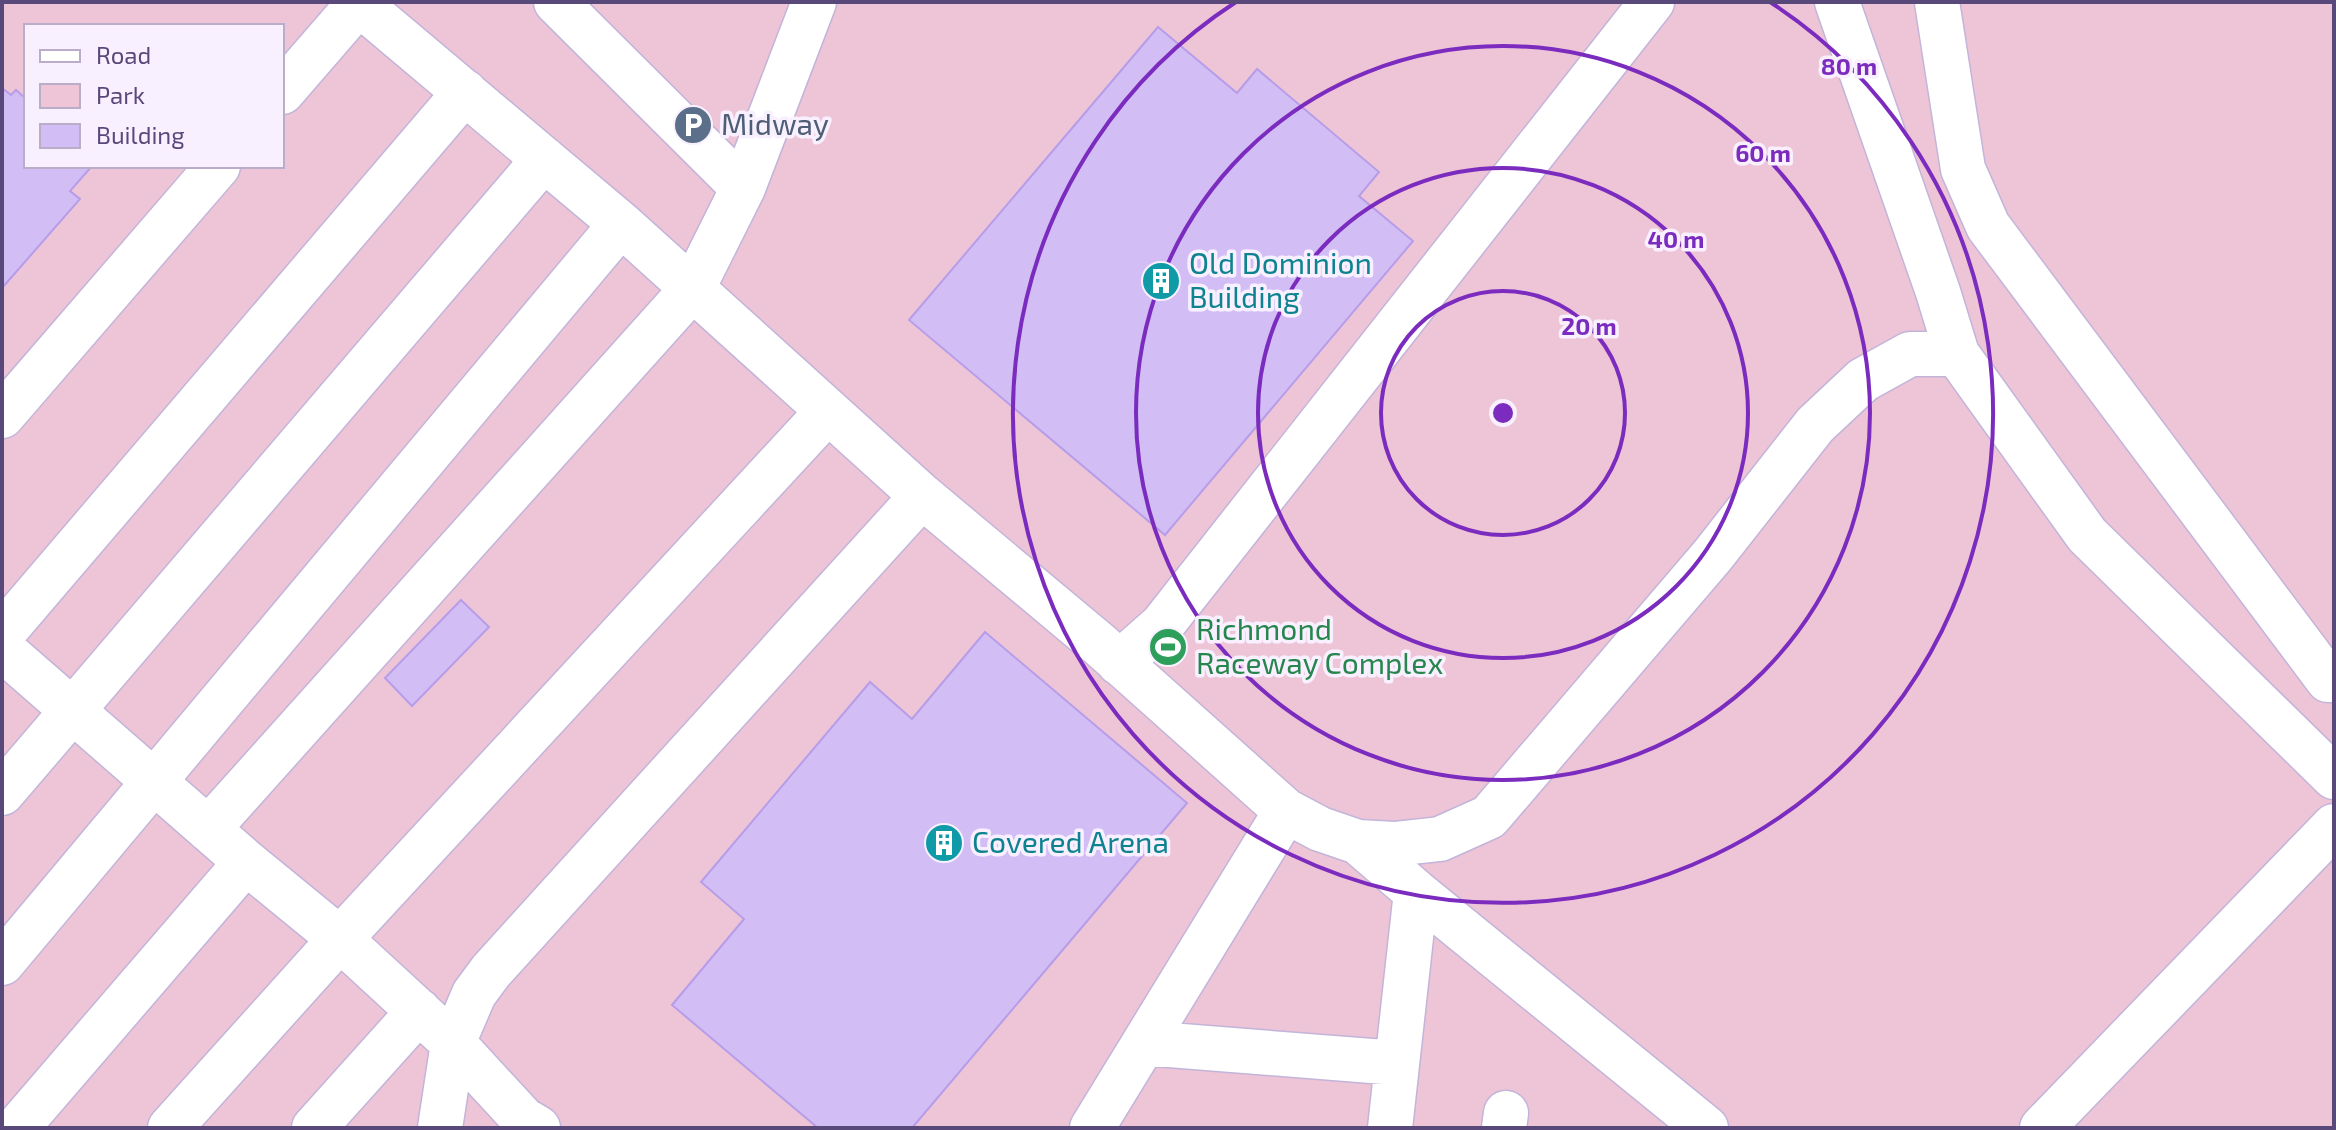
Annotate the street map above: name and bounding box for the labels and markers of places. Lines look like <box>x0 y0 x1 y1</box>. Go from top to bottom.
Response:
parking icon: Midway <box>672 104 714 146</box>
place label: Midway <box>721 105 829 141</box>
place label: Old Dominion Building <box>1189 244 1372 314</box>
building icon: Old Dominion Building <box>1140 260 1182 302</box>
centre of rings <box>1489 399 1517 427</box>
place label: Richmond Raceway Complex <box>1196 610 1443 680</box>
sports icon: Richmond Raceway Complex <box>1147 626 1189 668</box>
building icon: Covered Arena <box>923 822 965 864</box>
place label: Covered Arena <box>972 823 1169 859</box>

